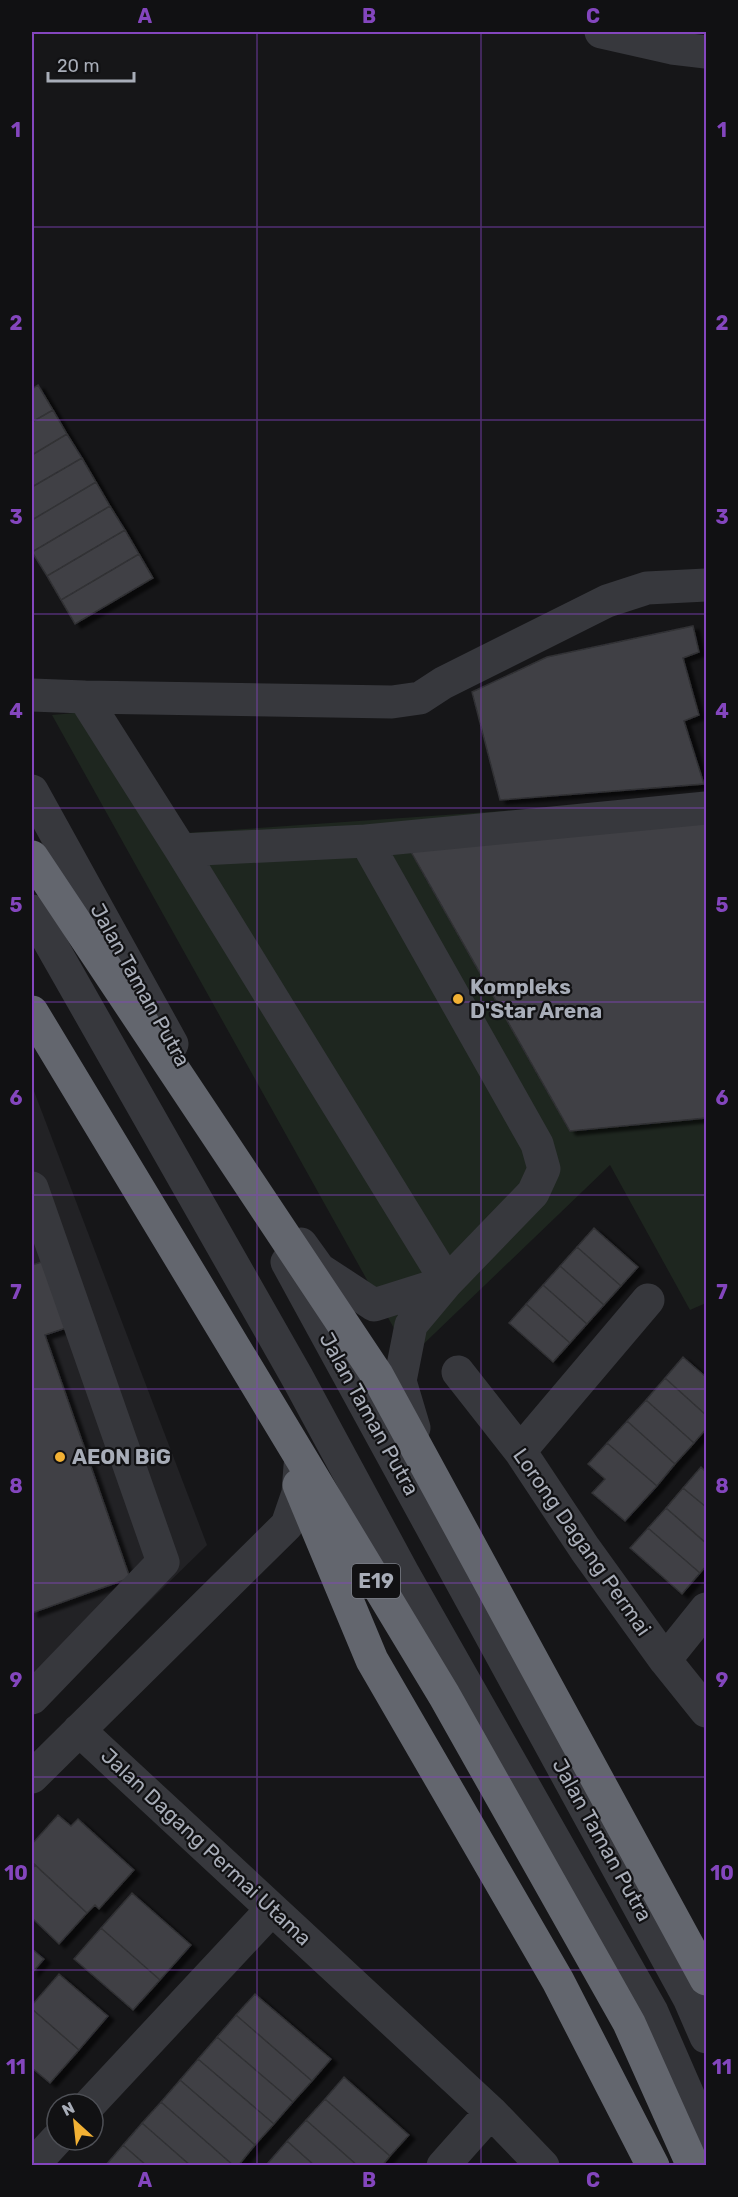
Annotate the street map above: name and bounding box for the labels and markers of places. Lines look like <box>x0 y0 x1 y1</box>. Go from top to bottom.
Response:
place label: Kompleks D'Star Arena <box>470 974 602 1023</box>
marker: Kompleks D'Star Arena <box>451 992 465 1006</box>
place label: AEON BiG <box>72 1444 171 1469</box>
marker: AEON BiG <box>53 1450 67 1464</box>

